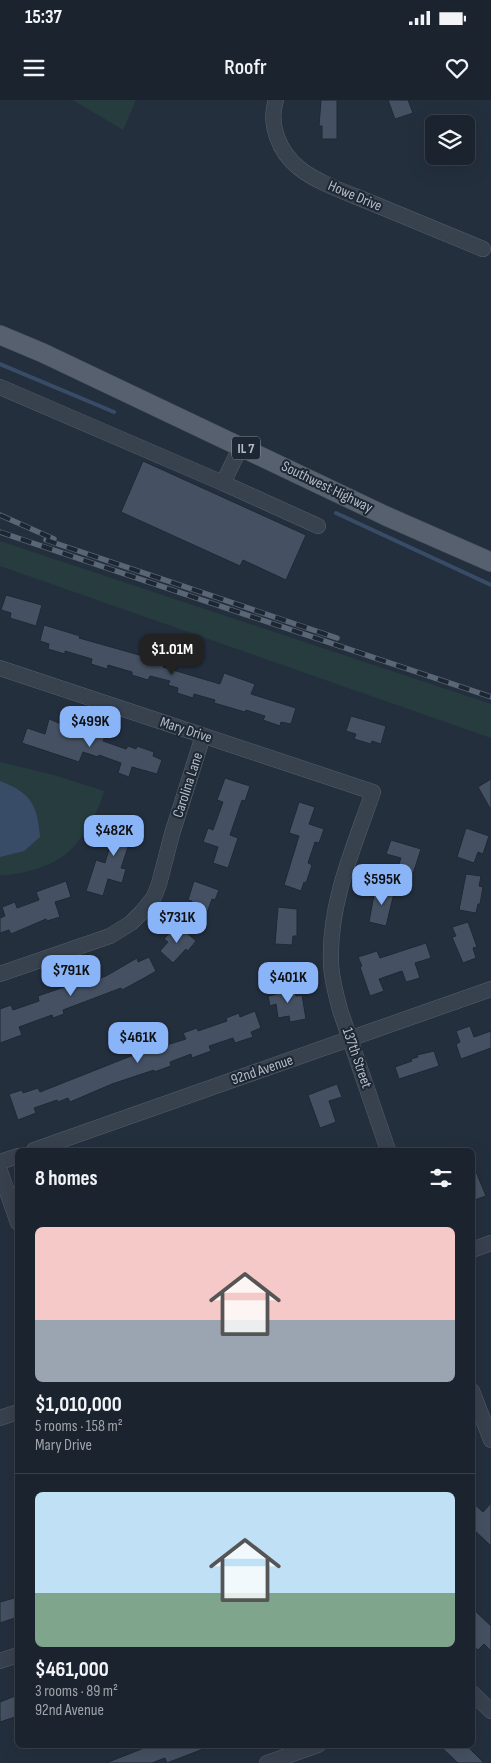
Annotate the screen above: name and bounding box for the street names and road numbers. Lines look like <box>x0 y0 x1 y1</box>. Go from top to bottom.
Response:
street label: Howe Drive <box>325 176 385 216</box>
road number: IL 7 <box>232 436 260 459</box>
street label: Southwest Highway <box>278 457 376 517</box>
street label: Mary Drive <box>158 713 214 747</box>
street label: Carolina Lane <box>169 750 207 820</box>
street label: 137th Street <box>338 1025 376 1091</box>
street label: 92nd Avenue <box>228 1051 296 1089</box>

